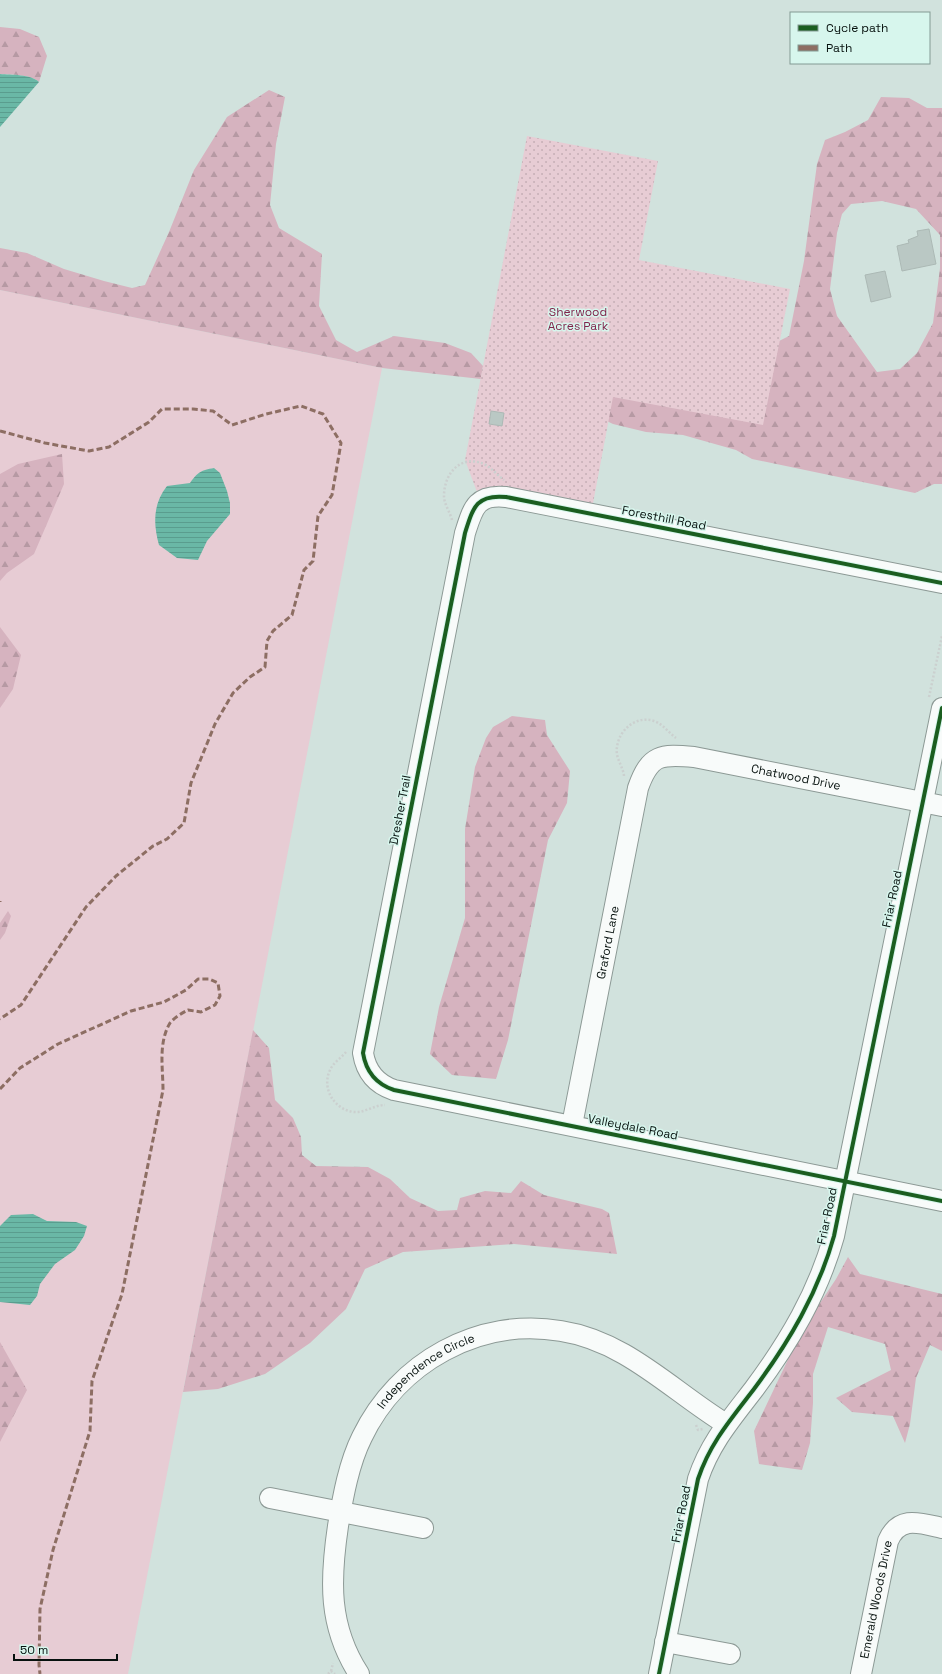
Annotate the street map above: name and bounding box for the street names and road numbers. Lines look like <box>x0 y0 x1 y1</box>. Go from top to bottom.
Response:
street label: Foresthill Road <box>620 502 708 534</box>
street label: Chatwood Drive <box>750 760 842 794</box>
street label: Dresher Trail <box>385 774 415 846</box>
street label: Friar Road <box>878 869 906 929</box>
street label: Graford Lane <box>593 904 623 980</box>
street label: Valleydale Road <box>587 1110 679 1144</box>
street label: Friar Road <box>813 1186 841 1246</box>
street label: Independence Circle <box>373 1330 477 1412</box>
street label: Friar Road <box>668 1484 694 1544</box>
street label: Emerald Woods Drive <box>856 1539 896 1660</box>

